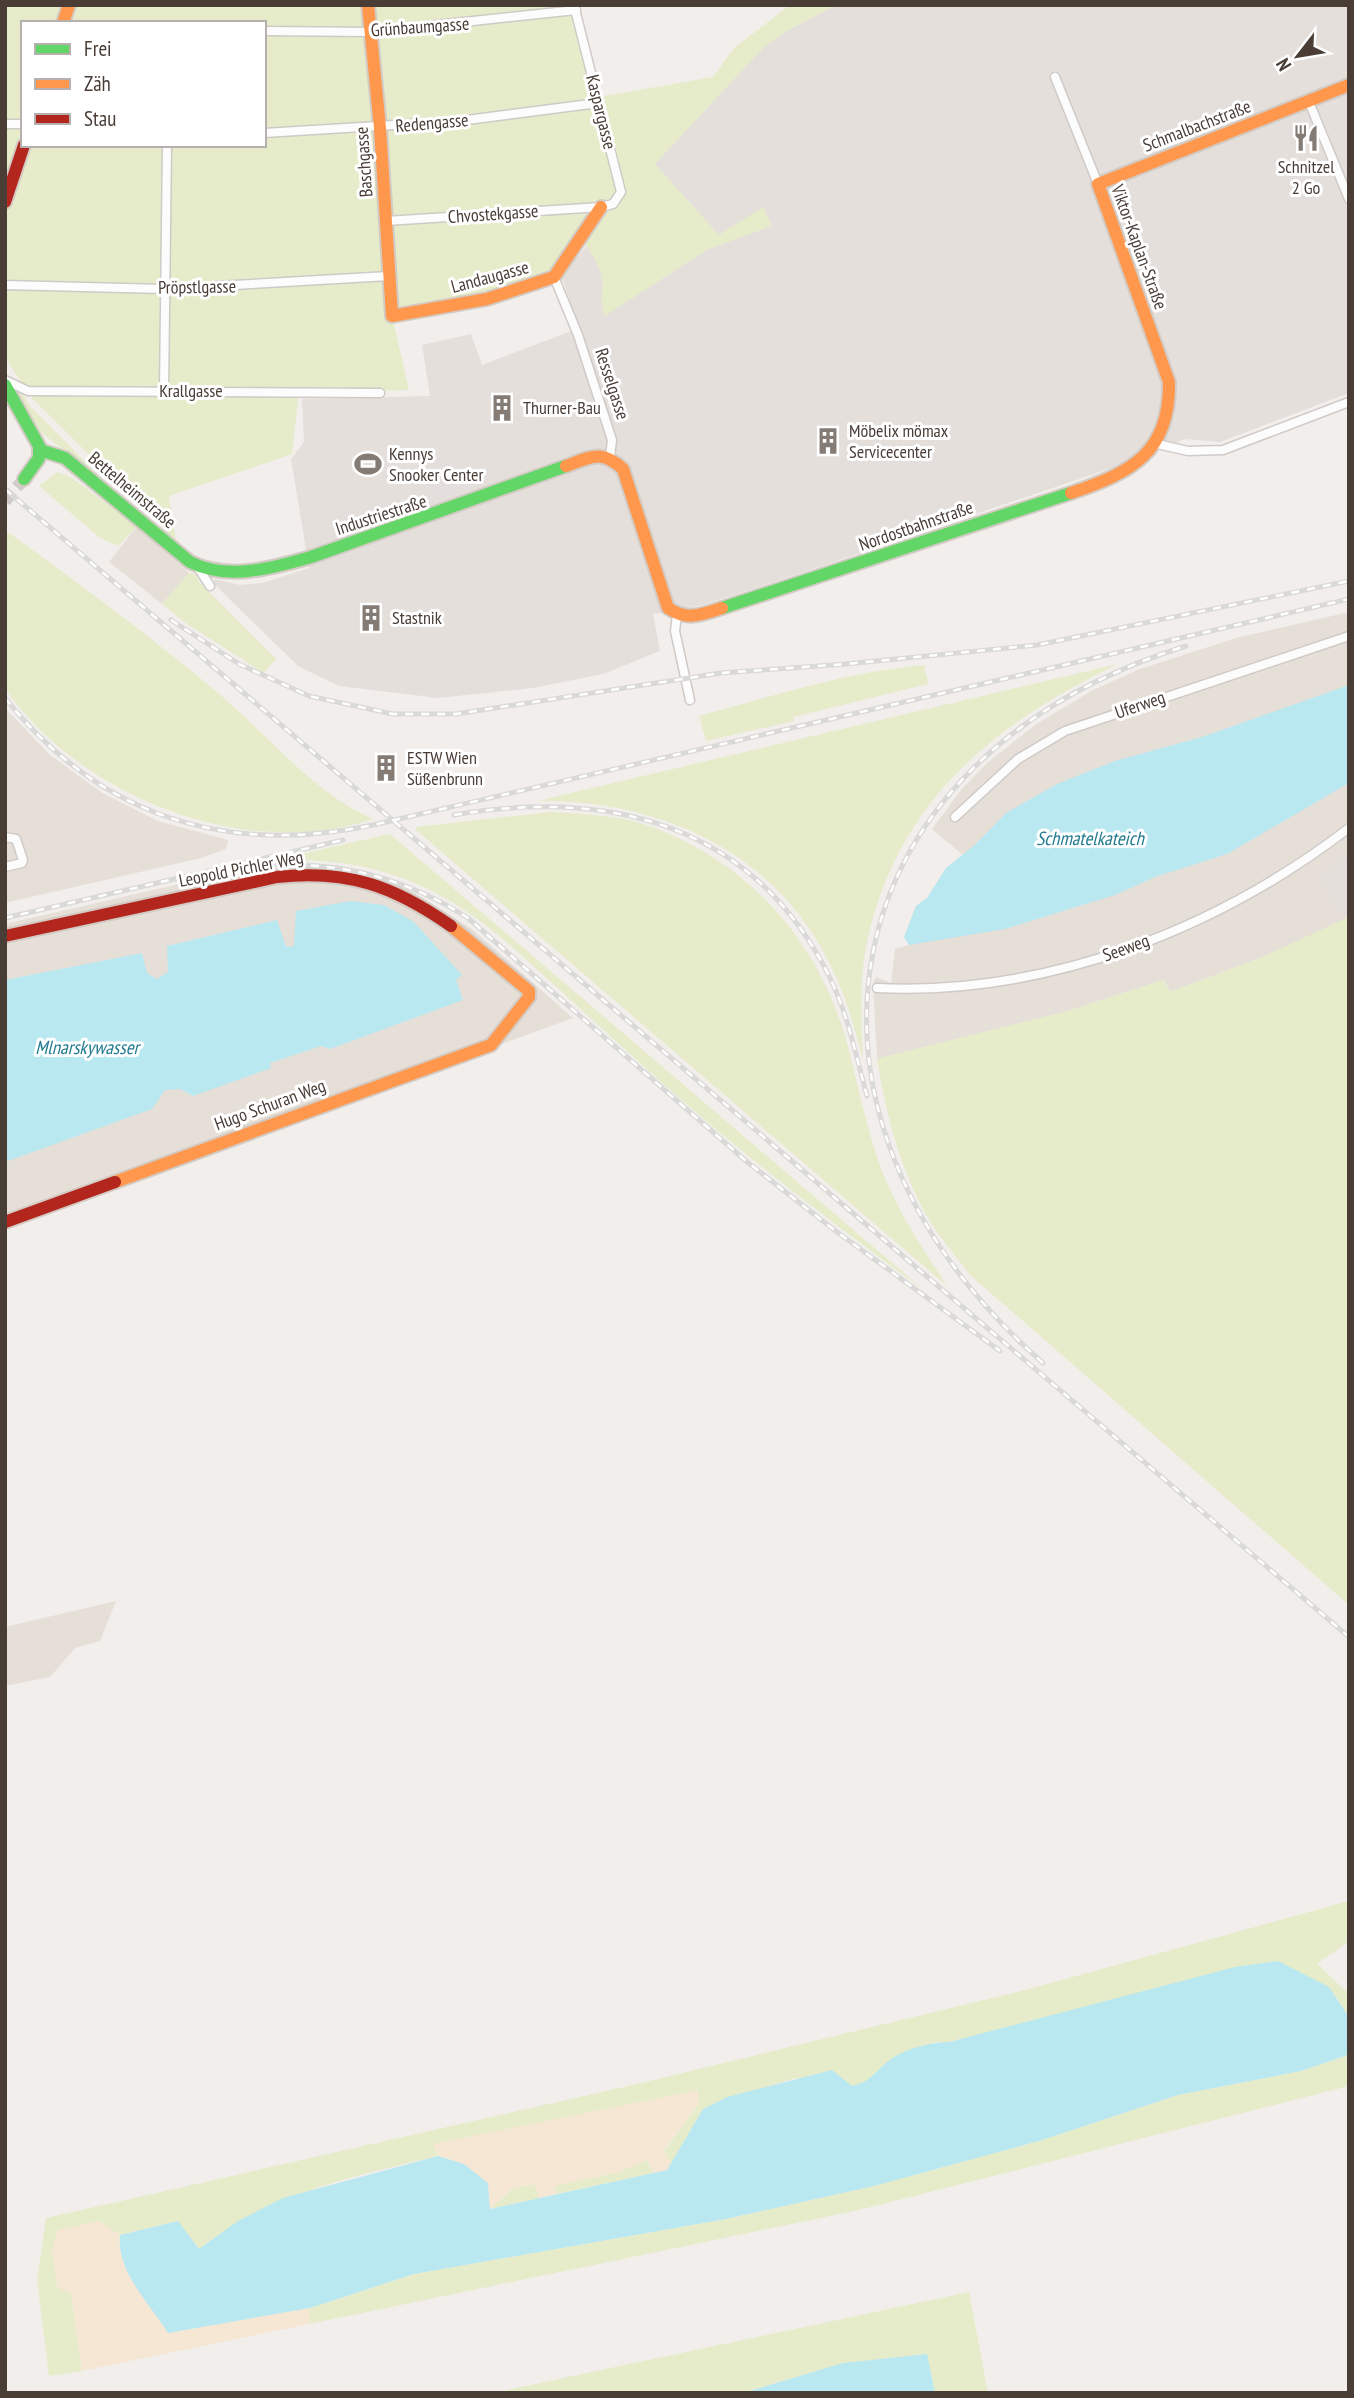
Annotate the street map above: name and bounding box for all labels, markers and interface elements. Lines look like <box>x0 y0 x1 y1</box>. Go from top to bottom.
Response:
street label: Grünbaumgasse <box>370 12 470 41</box>
legend <box>21 21 266 147</box>
north arrow <box>1263 21 1333 91</box>
text: Frei <box>84 35 112 62</box>
text: N <box>1270 54 1296 75</box>
text: Zäh <box>84 70 111 97</box>
street label: Kaspargasse <box>581 72 622 152</box>
street label: Schmalbachstraße <box>1140 94 1254 157</box>
text: Stau <box>84 105 116 132</box>
street label: Redengasse <box>395 108 469 137</box>
restaurant icon: Schnitzel 2 Go <box>1291 123 1321 153</box>
street label: Baschgasse <box>350 126 377 198</box>
place label: Schnitzel 2 Go <box>1278 155 1335 199</box>
street label: Viktor-Kaplan-Straße <box>1106 180 1173 312</box>
street label: Chvostekgasse <box>447 199 539 228</box>
street label: Landaugasse <box>448 255 531 298</box>
street label: Pröpstlgasse <box>158 274 236 299</box>
street label: Resselgasse <box>590 345 635 422</box>
street label: Krallgasse <box>159 379 223 402</box>
building icon: Thurner-Bau <box>487 393 517 423</box>
place label: Thurner-Bau <box>523 396 601 419</box>
place label: Möbelix mömax Servicecenter <box>849 419 949 463</box>
building icon: Möbelix mömax Servicecenter <box>813 426 843 456</box>
place label: Kennys Snooker Center <box>389 442 483 486</box>
street label: Bettelheimstraße <box>84 446 181 533</box>
sports icon: Kennys Snooker Center <box>353 449 383 479</box>
street label: Industriestraße <box>332 489 429 540</box>
street label: Nordostbahnstraße <box>856 495 976 556</box>
building icon: Stastnik <box>356 603 386 633</box>
place label: Stastnik <box>392 606 442 629</box>
street label: Uferweg <box>1112 685 1168 724</box>
place label: ESTW Wien Süßenbrunn <box>407 746 483 790</box>
building icon: ESTW Wien Süßenbrunn <box>371 753 401 783</box>
water label: Schmatelkateich <box>1036 826 1145 850</box>
street label: Leopold Pichler Weg <box>177 845 305 892</box>
street label: Seeweg <box>1099 929 1152 967</box>
water label: Mlnarskywasser <box>35 1035 142 1059</box>
street label: Hugo Schuran Weg <box>211 1074 329 1135</box>

